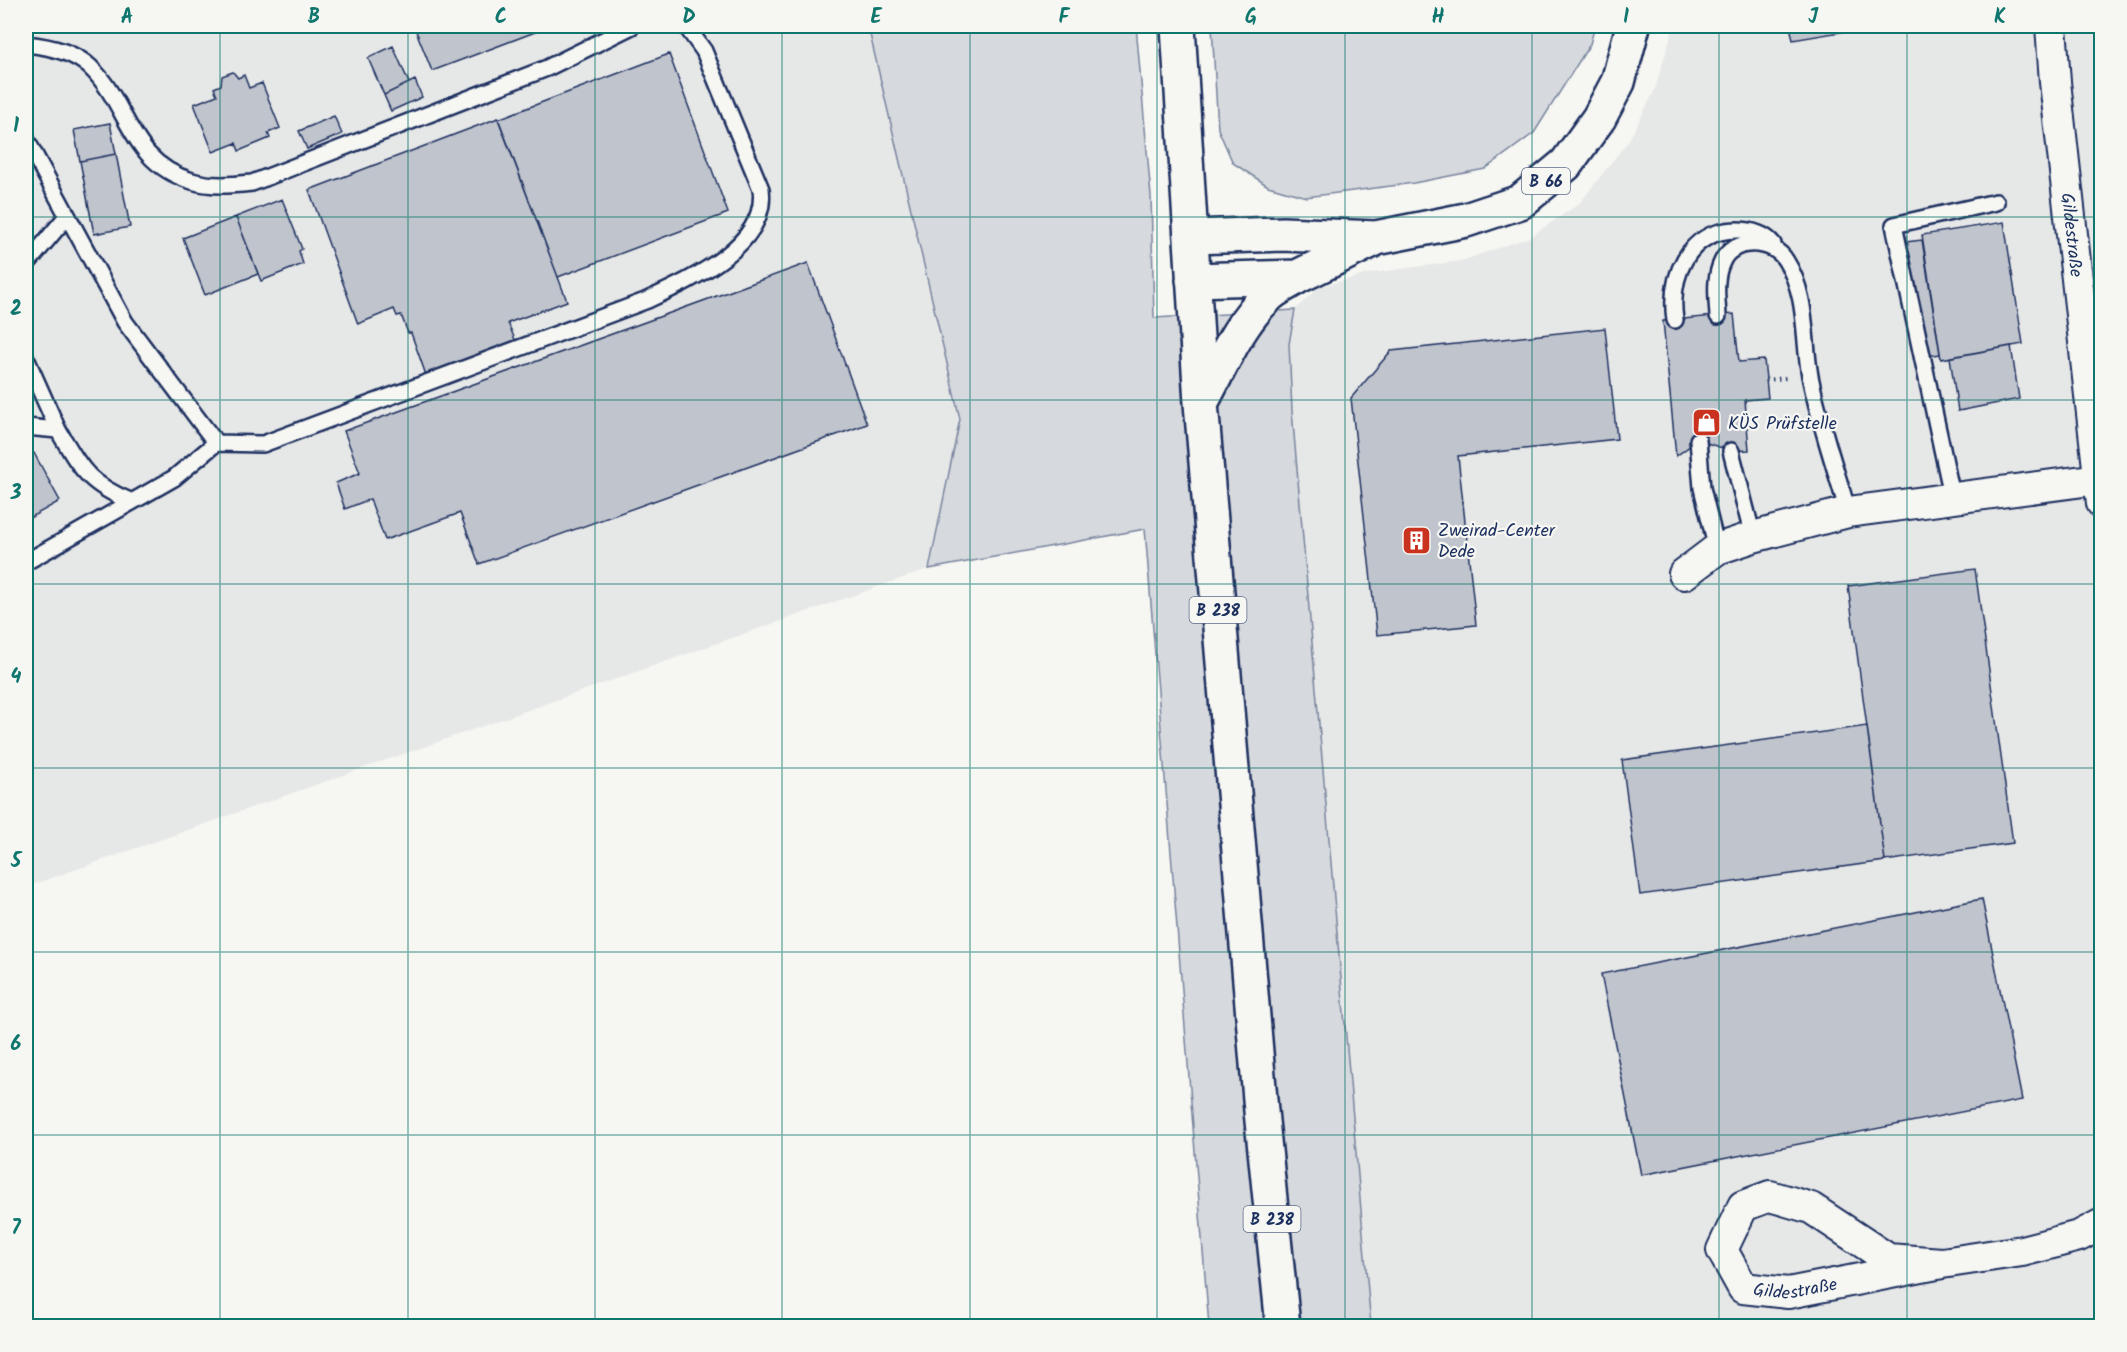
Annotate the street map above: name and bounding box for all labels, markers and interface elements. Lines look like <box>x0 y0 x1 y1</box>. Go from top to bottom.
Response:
text: A <box>121 2 133 34</box>
text: B <box>308 2 320 34</box>
text: C <box>495 2 507 34</box>
text: D <box>682 2 696 34</box>
text: E <box>870 2 882 34</box>
text: F <box>1059 2 1071 34</box>
text: G <box>1245 2 1257 34</box>
text: H <box>1431 2 1445 34</box>
text: I <box>1623 2 1629 34</box>
text: J <box>1808 2 1819 34</box>
text: K <box>1994 2 2006 34</box>
text: 1 <box>13 111 19 143</box>
road number: B 66 <box>1522 168 1570 194</box>
street label: Gildestraße <box>2051 191 2090 279</box>
text: 2 <box>10 294 22 326</box>
shop icon: KÜS Prüfstelle <box>1691 407 1723 439</box>
place label: KÜS Prüfstelle <box>1728 410 1837 439</box>
text: 3 <box>10 478 22 510</box>
place label: Zweirad-Center Dede <box>1438 517 1556 567</box>
building icon: Zweirad-Center Dede <box>1401 524 1433 556</box>
road number: B 238 <box>1190 597 1246 623</box>
text: 4 <box>11 662 22 694</box>
text: 5 <box>10 846 23 878</box>
text: 6 <box>11 1029 22 1061</box>
road number: B 238 <box>1244 1206 1300 1232</box>
text: 7 <box>11 1213 21 1245</box>
street label: Gildestraße <box>1752 1271 1840 1309</box>

